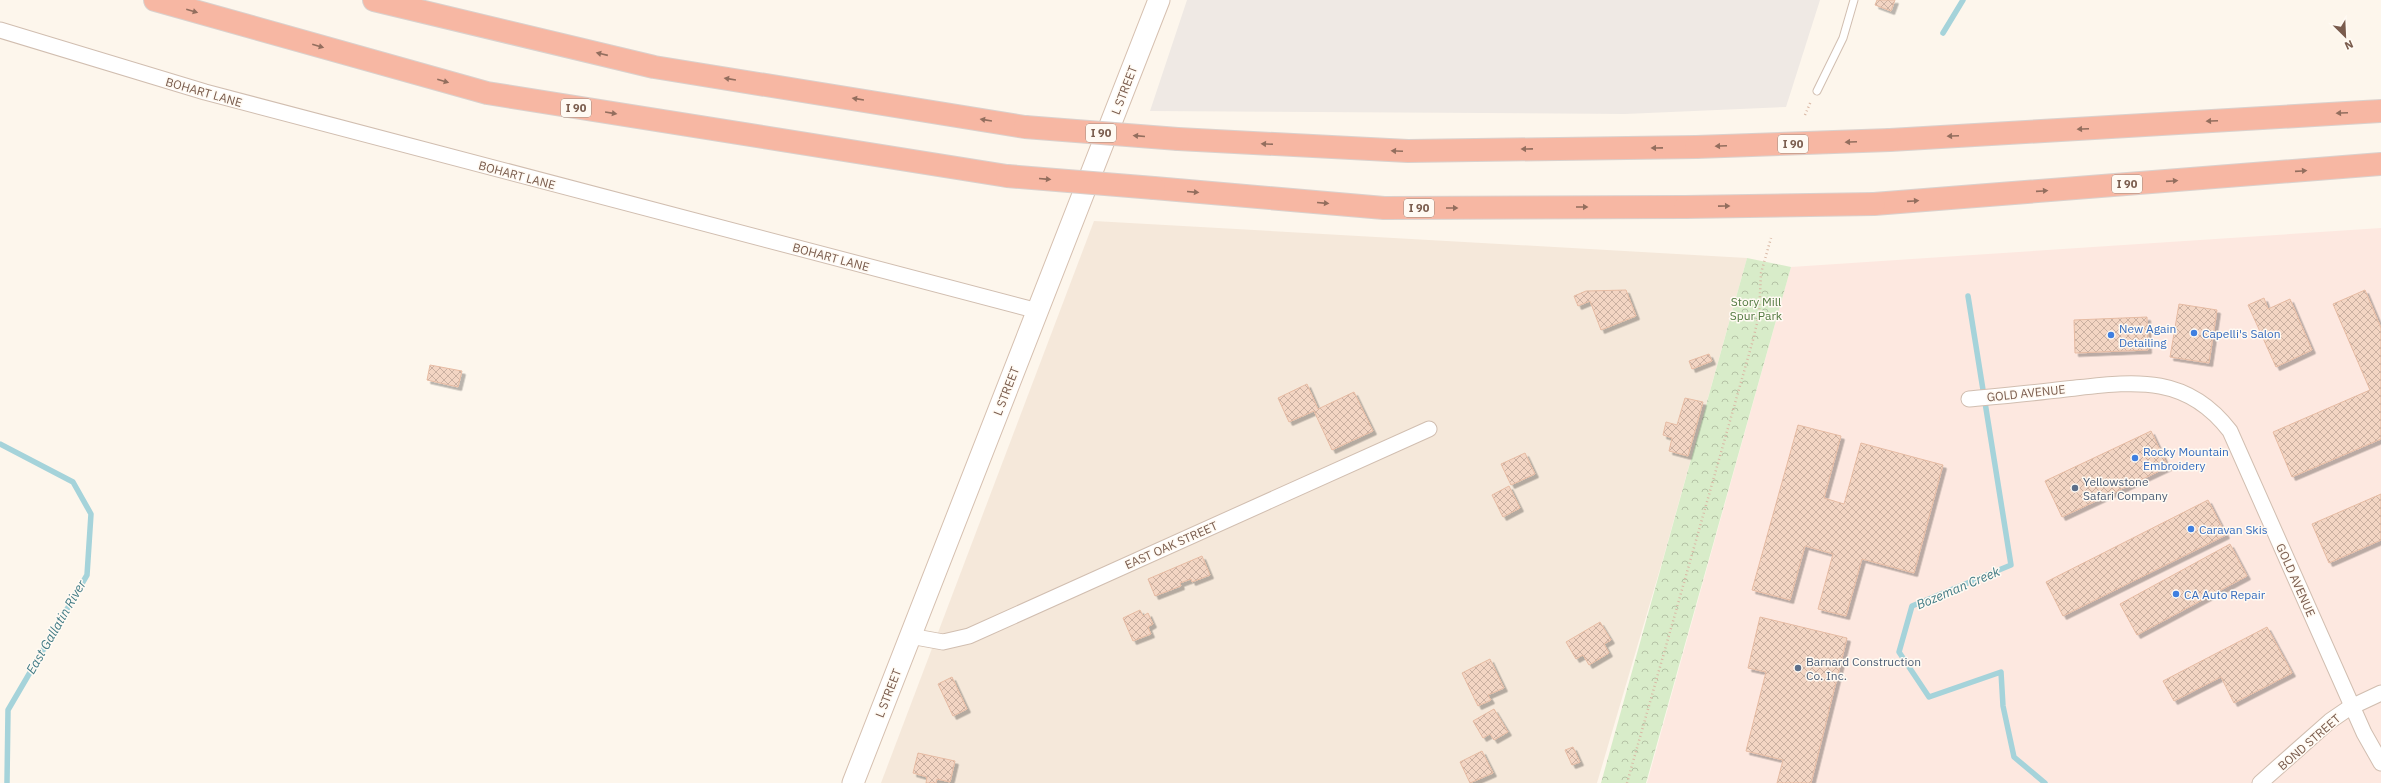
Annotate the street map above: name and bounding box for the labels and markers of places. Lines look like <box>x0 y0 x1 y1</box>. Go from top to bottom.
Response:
place label: New Again Detailing <box>2119 321 2176 350</box>
place label: Capelli's Salon <box>2202 326 2281 341</box>
marker: Capelli's Salon <box>2189 328 2199 338</box>
marker: New Again Detailing <box>2106 330 2116 340</box>
place label: Rocky Mountain Embroidery <box>2143 444 2229 473</box>
marker: Rocky Mountain Embroidery <box>2130 453 2140 463</box>
place label: Yellowstone Safari Company <box>2083 474 2168 503</box>
marker: Yellowstone Safari Company <box>2070 483 2080 493</box>
place label: Caravan Skis <box>2199 522 2268 537</box>
marker: Caravan Skis <box>2186 524 2196 534</box>
place label: CA Auto Repair <box>2184 587 2266 602</box>
marker: CA Auto Repair <box>2171 589 2181 599</box>
place label: Barnard Construction Co. Inc. <box>1806 654 1921 683</box>
marker: Barnard Construction Co. Inc. <box>1793 663 1803 673</box>

